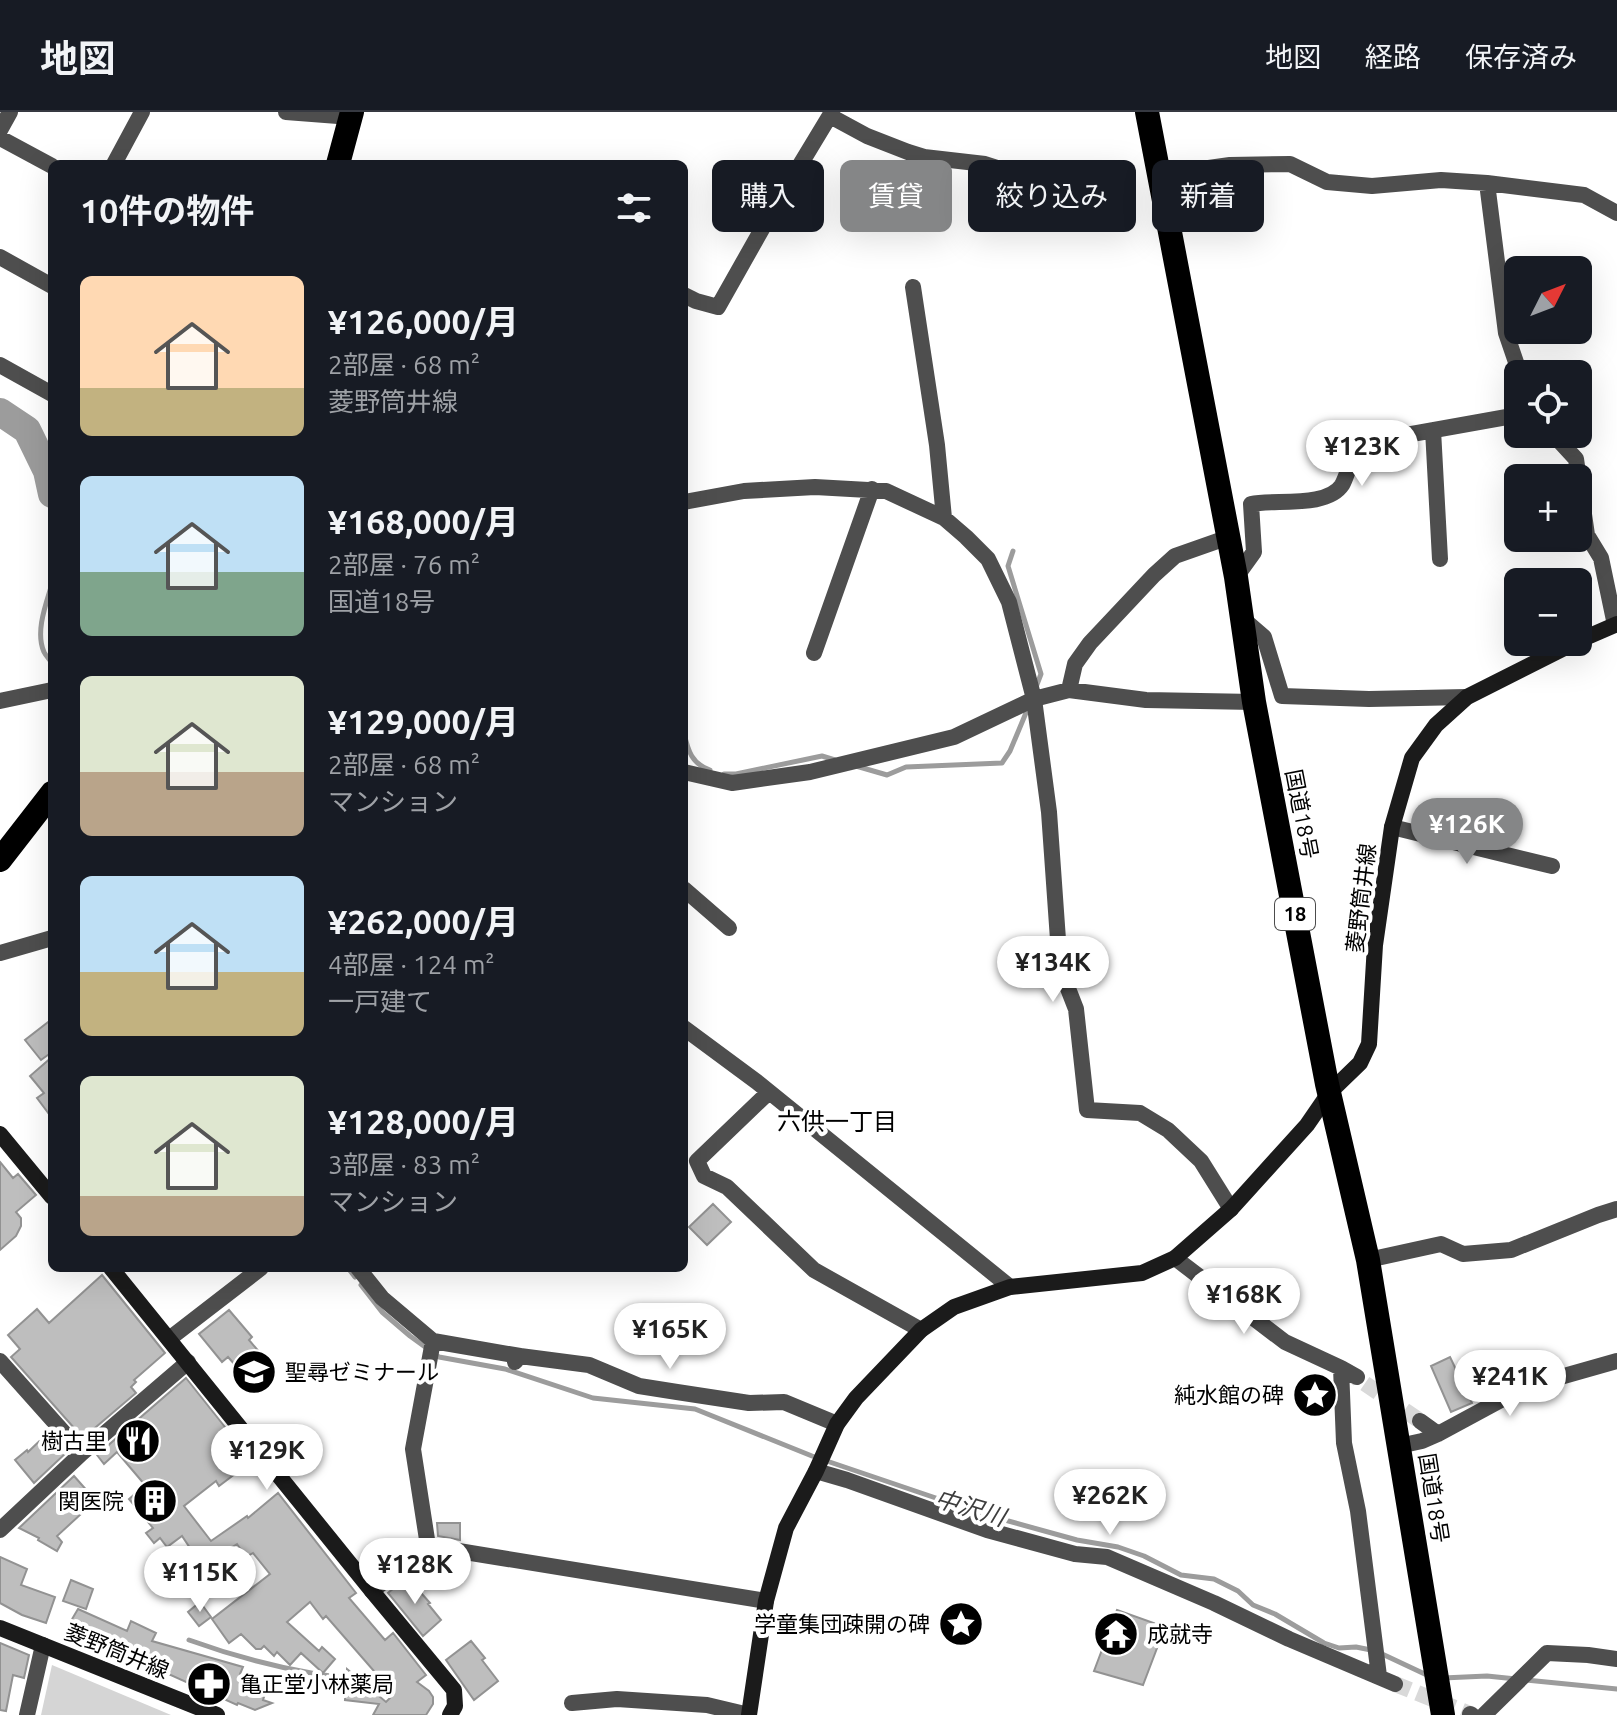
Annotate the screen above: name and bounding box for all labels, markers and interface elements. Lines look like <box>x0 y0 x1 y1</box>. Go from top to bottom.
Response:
text: 地図 <box>40 37 116 79</box>
text: 地図 <box>1265 41 1321 72</box>
text: 経路 <box>1365 41 1421 72</box>
text: 保存済み <box>1465 41 1577 72</box>
chip: 購入 <box>712 160 824 232</box>
chip: 賃貸 <box>840 160 952 232</box>
chip: 絞り込み <box>968 160 1136 232</box>
chip: 新着 <box>1152 160 1264 232</box>
icon: filters <box>612 186 656 230</box>
text: 10件の物件 <box>80 191 254 229</box>
north arrow <box>1504 256 1592 344</box>
map controls <box>1504 256 1592 656</box>
text: ¥126,000/月 <box>328 302 519 340</box>
icon: home <box>144 308 240 404</box>
text: 2部屋 · 68 m² <box>328 350 480 379</box>
button: locate <box>1504 360 1592 448</box>
text: 菱野筒井線 <box>328 387 458 416</box>
pin: ¥123K <box>1306 420 1418 488</box>
text: ¥123K <box>1324 431 1400 460</box>
button: + <box>1504 464 1592 552</box>
text: ¥168,000/月 <box>328 502 519 540</box>
icon: home <box>144 508 240 604</box>
text: 2部屋 · 76 m² <box>328 550 480 579</box>
button: − <box>1504 568 1592 656</box>
text: 国道18号 <box>328 587 435 616</box>
text: ¥129,000/月 <box>328 702 519 740</box>
icon: home <box>144 708 240 804</box>
text: 2部屋 · 68 m² <box>328 750 480 779</box>
street label: 国道18号 <box>1282 767 1323 861</box>
text: マンション <box>328 787 458 816</box>
pin: ¥126K <box>1411 798 1523 866</box>
text: ¥126K <box>1429 809 1505 838</box>
street label: 菱野筒井線 <box>1341 842 1380 954</box>
road number: 18 <box>1275 898 1315 930</box>
text: ¥262,000/月 <box>328 902 519 940</box>
icon: home <box>144 908 240 1004</box>
pin: ¥134K <box>997 936 1109 1004</box>
text: ¥134K <box>1015 947 1091 976</box>
text: 4部屋 · 124 m² <box>328 950 495 979</box>
text: 一戸建て <box>328 987 432 1016</box>
text: ¥128,000/月 <box>328 1102 519 1140</box>
icon: home <box>144 1108 240 1204</box>
district label: 六供一丁目 <box>777 1108 897 1135</box>
text: 3部屋 · 83 m² <box>328 1150 480 1179</box>
text: マンション <box>328 1187 458 1216</box>
pin: ¥168K <box>1188 1268 1300 1336</box>
text: ¥168K <box>1206 1279 1282 1308</box>
pin: ¥165K <box>614 1303 726 1371</box>
text: ¥165K <box>632 1314 708 1343</box>
school or university icon: 聖尋ゼミナール <box>230 1348 278 1396</box>
pin: ¥241K <box>1454 1350 1566 1418</box>
place label: 聖尋ゼミナール <box>285 1359 439 1384</box>
text: ¥241K <box>1472 1361 1548 1390</box>
place icon: 純水館の碑 <box>1291 1371 1339 1419</box>
place label: 純水館の碑 <box>1174 1382 1284 1407</box>
restaurant icon: 樹古里 <box>114 1417 162 1465</box>
pin: ¥129K <box>211 1424 323 1492</box>
place label: 樹古里 <box>41 1428 107 1453</box>
text: ¥129K <box>229 1435 305 1464</box>
street label: 国道18号 <box>1415 1451 1454 1545</box>
pin: ¥262K <box>1054 1469 1166 1537</box>
building icon: 関医院 <box>131 1477 179 1525</box>
text: ¥262K <box>1072 1480 1148 1509</box>
water label: 中沢川 <box>932 1484 1011 1532</box>
place label: 関医院 <box>58 1488 124 1513</box>
pin: ¥128K <box>359 1538 471 1606</box>
pin: ¥115K <box>144 1546 256 1614</box>
text: ¥128K <box>377 1549 453 1578</box>
text: ¥115K <box>162 1557 238 1586</box>
place icon: 学童集団疎開の碑 <box>937 1600 985 1648</box>
temple icon: 成就寺 <box>1092 1610 1140 1658</box>
place label: 学童集団疎開の碑 <box>754 1611 930 1636</box>
street label: 菱野筒井線 <box>62 1618 173 1683</box>
place label: 成就寺 <box>1147 1621 1213 1646</box>
pharmacy icon: 亀正堂小林薬局 <box>185 1660 233 1708</box>
place label: 亀正堂小林薬局 <box>240 1671 394 1696</box>

